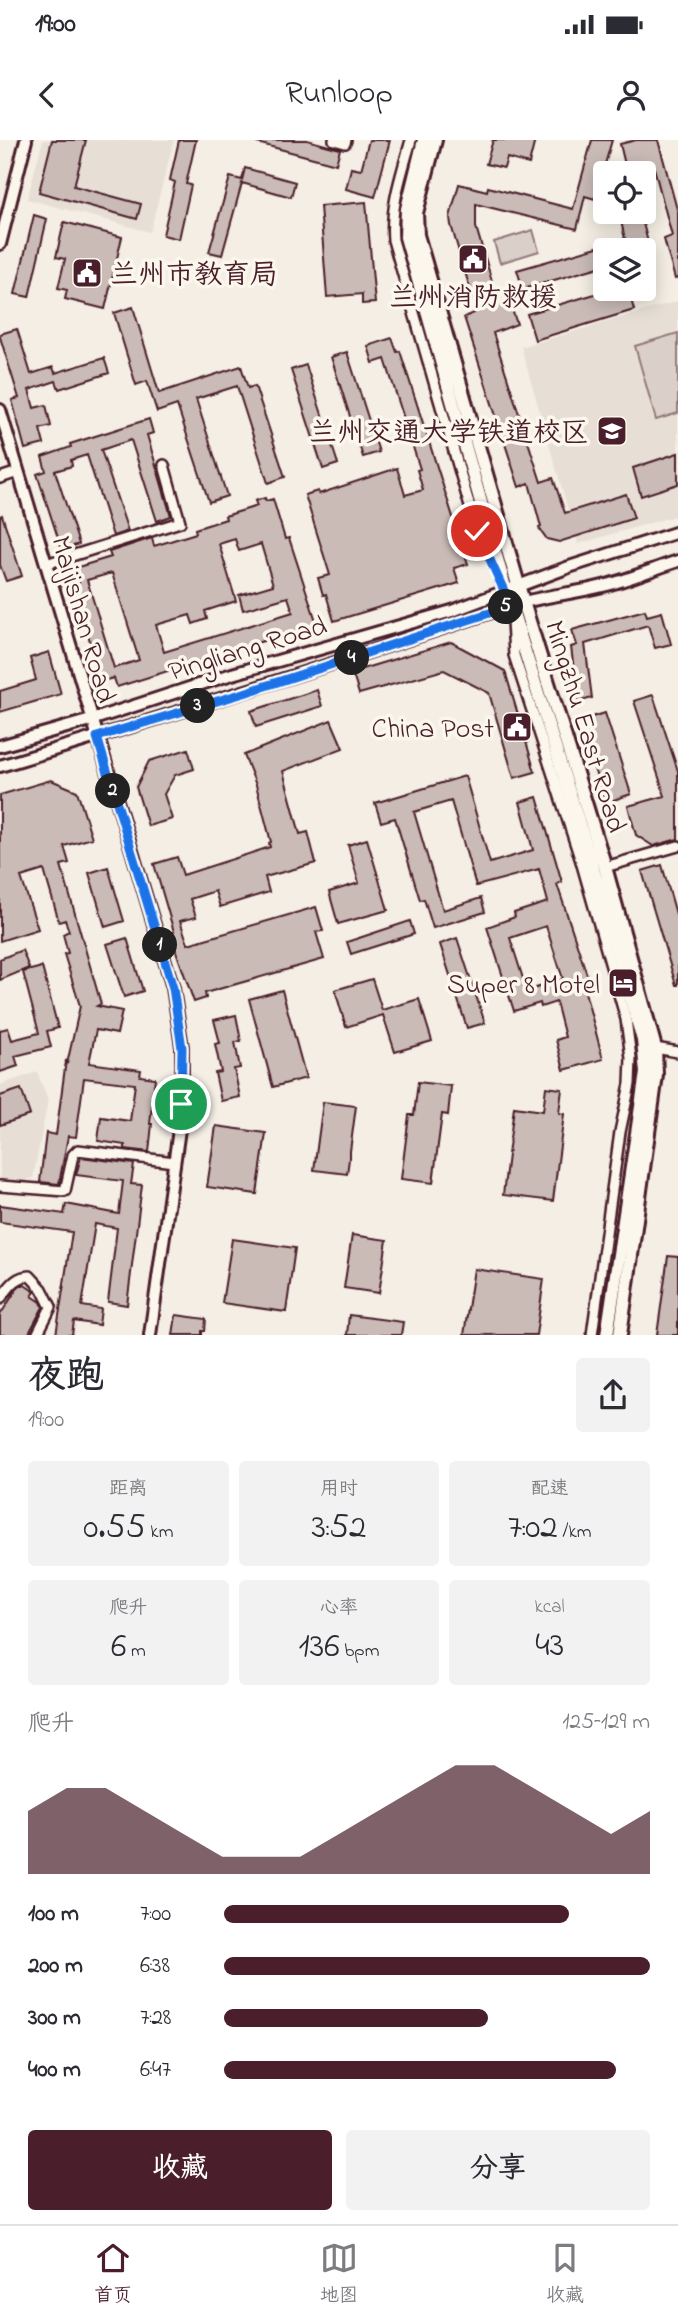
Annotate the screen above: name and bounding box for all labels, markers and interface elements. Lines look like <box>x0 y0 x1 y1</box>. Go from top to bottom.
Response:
text: 19:00 <box>35 6 76 44</box>
text: Runloop <box>285 71 393 118</box>
icon: back <box>28 76 66 114</box>
icon: person <box>612 76 650 114</box>
map controls <box>593 161 656 301</box>
button: locate <box>593 161 656 224</box>
button: layers <box>593 238 656 301</box>
public building icon: 兰州消防救援 <box>456 242 490 276</box>
public building icon: 兰州市教育局 <box>70 256 104 290</box>
place label: 兰州市教育局 <box>110 256 278 297</box>
place label: 兰州消防救援 <box>389 279 557 320</box>
place label: 兰州交通大学铁道校区 <box>309 414 589 455</box>
school or university icon: 兰州交通大学铁道校区 <box>595 414 629 448</box>
pin <box>447 501 507 561</box>
icon: check <box>458 512 496 550</box>
street label: Maijishan Road <box>38 532 125 709</box>
pin: 5 <box>489 589 524 624</box>
text: 5 <box>500 593 511 620</box>
street label: Pingliang Road <box>164 607 333 694</box>
street label: Mingzhu East Road <box>532 616 636 838</box>
pin: 4 <box>334 640 370 676</box>
text: 4 <box>348 644 355 671</box>
pin: 3 <box>180 688 216 724</box>
text: 3 <box>194 692 201 719</box>
place label: China Post <box>372 710 494 751</box>
public building icon: China Post <box>500 710 534 744</box>
pin: 2 <box>96 774 130 808</box>
text: 2 <box>108 777 117 804</box>
pin: 1 <box>142 928 178 962</box>
text: 1 <box>156 931 163 958</box>
place label: Super 8 Motel <box>447 966 600 1007</box>
hotel icon: Super 8 Motel <box>606 966 640 1000</box>
pin <box>151 1074 211 1134</box>
icon: arrive <box>162 1085 200 1123</box>
text: 夜跑 <box>28 1350 104 1406</box>
button: share <box>576 1358 650 1432</box>
text: 19:00 <box>28 1404 64 1437</box>
text: 距离 <box>109 1476 147 1503</box>
text: 用时 <box>320 1476 358 1503</box>
text: 配速 <box>531 1476 569 1503</box>
text: 0.55 <box>83 1503 146 1554</box>
text: 3:52 <box>312 1503 366 1554</box>
text: 7:02 <box>508 1503 558 1554</box>
text: km <box>146 1519 173 1546</box>
text: /km <box>558 1519 591 1546</box>
text: kcal <box>535 1594 565 1621</box>
text: 爬升 <box>109 1595 147 1622</box>
text: 心率 <box>320 1595 358 1622</box>
text: 43 <box>535 1621 564 1672</box>
text: 6 <box>111 1622 126 1673</box>
text: 136 <box>299 1622 340 1673</box>
text: m <box>126 1638 146 1665</box>
text: bpm <box>340 1638 379 1665</box>
text: 125–129 m <box>562 1706 650 1739</box>
text: 爬升 <box>28 1708 74 1741</box>
text: 100 m <box>28 1898 79 1931</box>
text: 7:00 <box>140 1898 171 1931</box>
text: 200 m <box>28 1950 83 1983</box>
text: 6:38 <box>140 1950 170 1983</box>
text: 300 m <box>28 2002 81 2035</box>
text: 7:28 <box>140 2002 172 2035</box>
text: 400 m <box>28 2054 81 2087</box>
text: 6:47 <box>140 2054 171 2087</box>
button: 收藏 <box>28 2130 332 2210</box>
button: 分享 <box>346 2130 650 2210</box>
tab: 首页 <box>94 2239 132 2310</box>
tab: 地图 <box>320 2239 358 2310</box>
tab: 收藏 <box>546 2239 584 2310</box>

